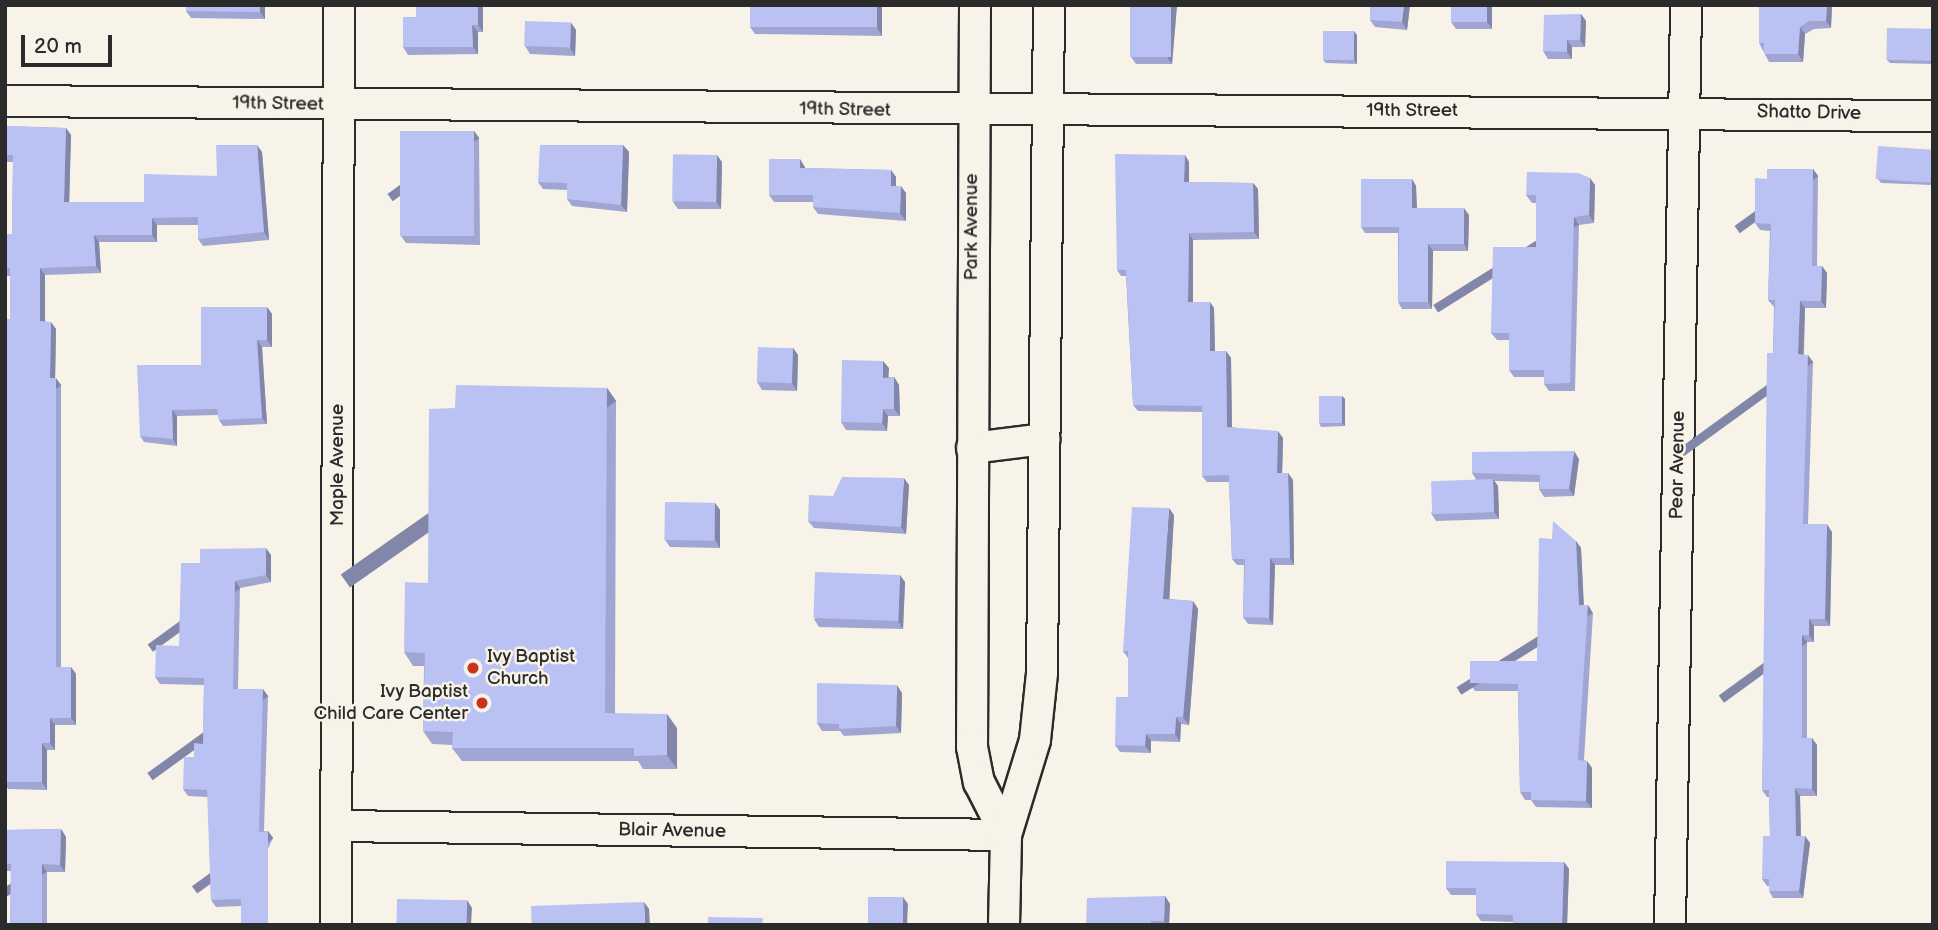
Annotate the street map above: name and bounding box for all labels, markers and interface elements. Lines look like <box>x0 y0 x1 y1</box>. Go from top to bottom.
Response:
scale bar <box>24 21 116 65</box>
text: 20 m <box>34 34 82 59</box>
street label: 19th Street <box>232 92 324 116</box>
street label: 19th Street <box>799 98 891 122</box>
street label: 19th Street <box>1366 100 1458 122</box>
street label: Shatto Drive <box>1757 101 1861 125</box>
street label: Park Avenue <box>961 173 983 281</box>
street label: Maple Avenue <box>327 404 349 526</box>
street label: Pear Avenue <box>1666 410 1690 520</box>
place label: Ivy Baptist Church <box>487 646 576 690</box>
marker: Ivy Baptist Church <box>465 660 481 676</box>
place label: Ivy Baptist Child Care Center <box>313 681 468 725</box>
marker: Ivy Baptist Child Care Center <box>474 695 490 711</box>
street label: Blair Avenue <box>618 819 726 843</box>

